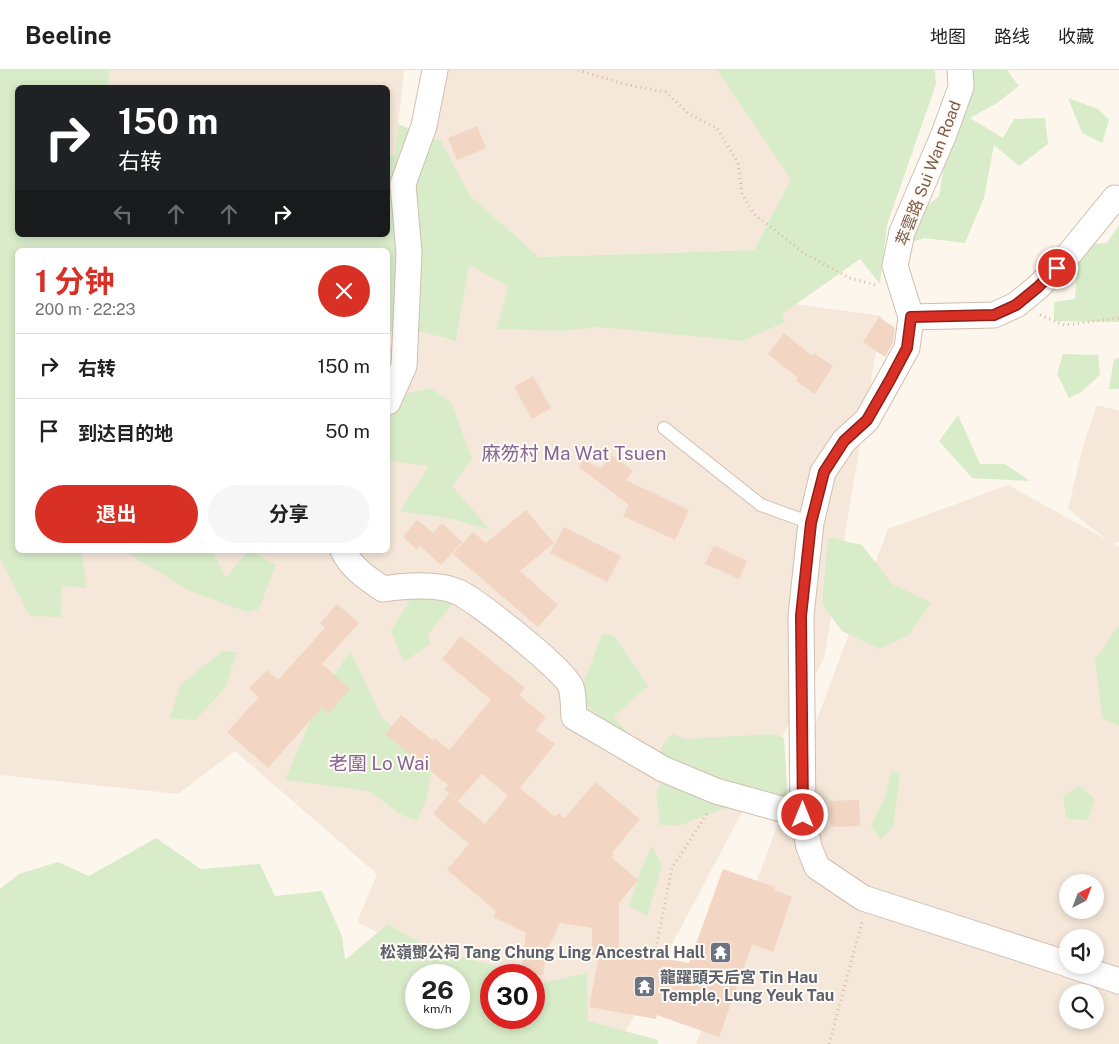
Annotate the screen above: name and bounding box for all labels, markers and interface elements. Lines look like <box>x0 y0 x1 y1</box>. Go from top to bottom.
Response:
text: Beeline <box>25 21 112 49</box>
text: 地图 <box>930 26 966 47</box>
text: 路线 <box>994 26 1030 47</box>
text: 收藏 <box>1058 26 1094 47</box>
street label: 萃雲路 Sui Wan Road <box>892 98 965 248</box>
text: 150 m <box>118 101 218 142</box>
icon: right <box>35 105 100 170</box>
text: 右转 <box>118 148 162 174</box>
icon: left <box>109 200 137 228</box>
icon: ahead <box>162 200 190 228</box>
icon: ahead <box>215 200 243 228</box>
icon: right <box>268 200 296 228</box>
pin <box>1036 247 1078 289</box>
icon: arrive <box>1043 254 1071 282</box>
text: 1 分钟 <box>35 263 115 299</box>
button: close <box>318 265 370 317</box>
text: 200 m · 22:23 <box>35 300 136 319</box>
icon: right <box>35 352 63 380</box>
text: 150 m <box>317 355 370 377</box>
text: 右转 <box>78 357 116 379</box>
icon: arrive <box>35 417 63 445</box>
text: 50 m <box>325 420 370 442</box>
text: 到达目的地 <box>78 422 173 444</box>
district label: 麻笏村 Ma Wat Tsuen <box>482 442 666 464</box>
button: 退出 <box>35 485 198 543</box>
button: 分享 <box>208 485 370 543</box>
district label: 老圍 Lo Wai <box>329 752 429 774</box>
position arrow <box>776 788 828 840</box>
north arrow <box>1059 874 1104 919</box>
map controls <box>1059 874 1104 1029</box>
button: sound <box>1059 929 1104 974</box>
temple icon: 松嶺鄧公祠 Tang Chung Ling Ancestral Hall <box>709 940 733 964</box>
place label: 松嶺鄧公祠 Tang Chung Ling Ancestral Hall <box>380 943 705 962</box>
speed limit sign: 30 <box>480 964 545 1029</box>
place label: 龍躍頭天后宮 Tin Hau Temple, Lung Yeuk Tau <box>660 968 834 1005</box>
temple icon: 龍躍頭天后宮 Tin Hau Temple, Lung Yeuk Tau <box>632 974 656 998</box>
text: 26 <box>421 975 454 1005</box>
button: search <box>1059 984 1104 1029</box>
text: km/h <box>423 1002 452 1016</box>

